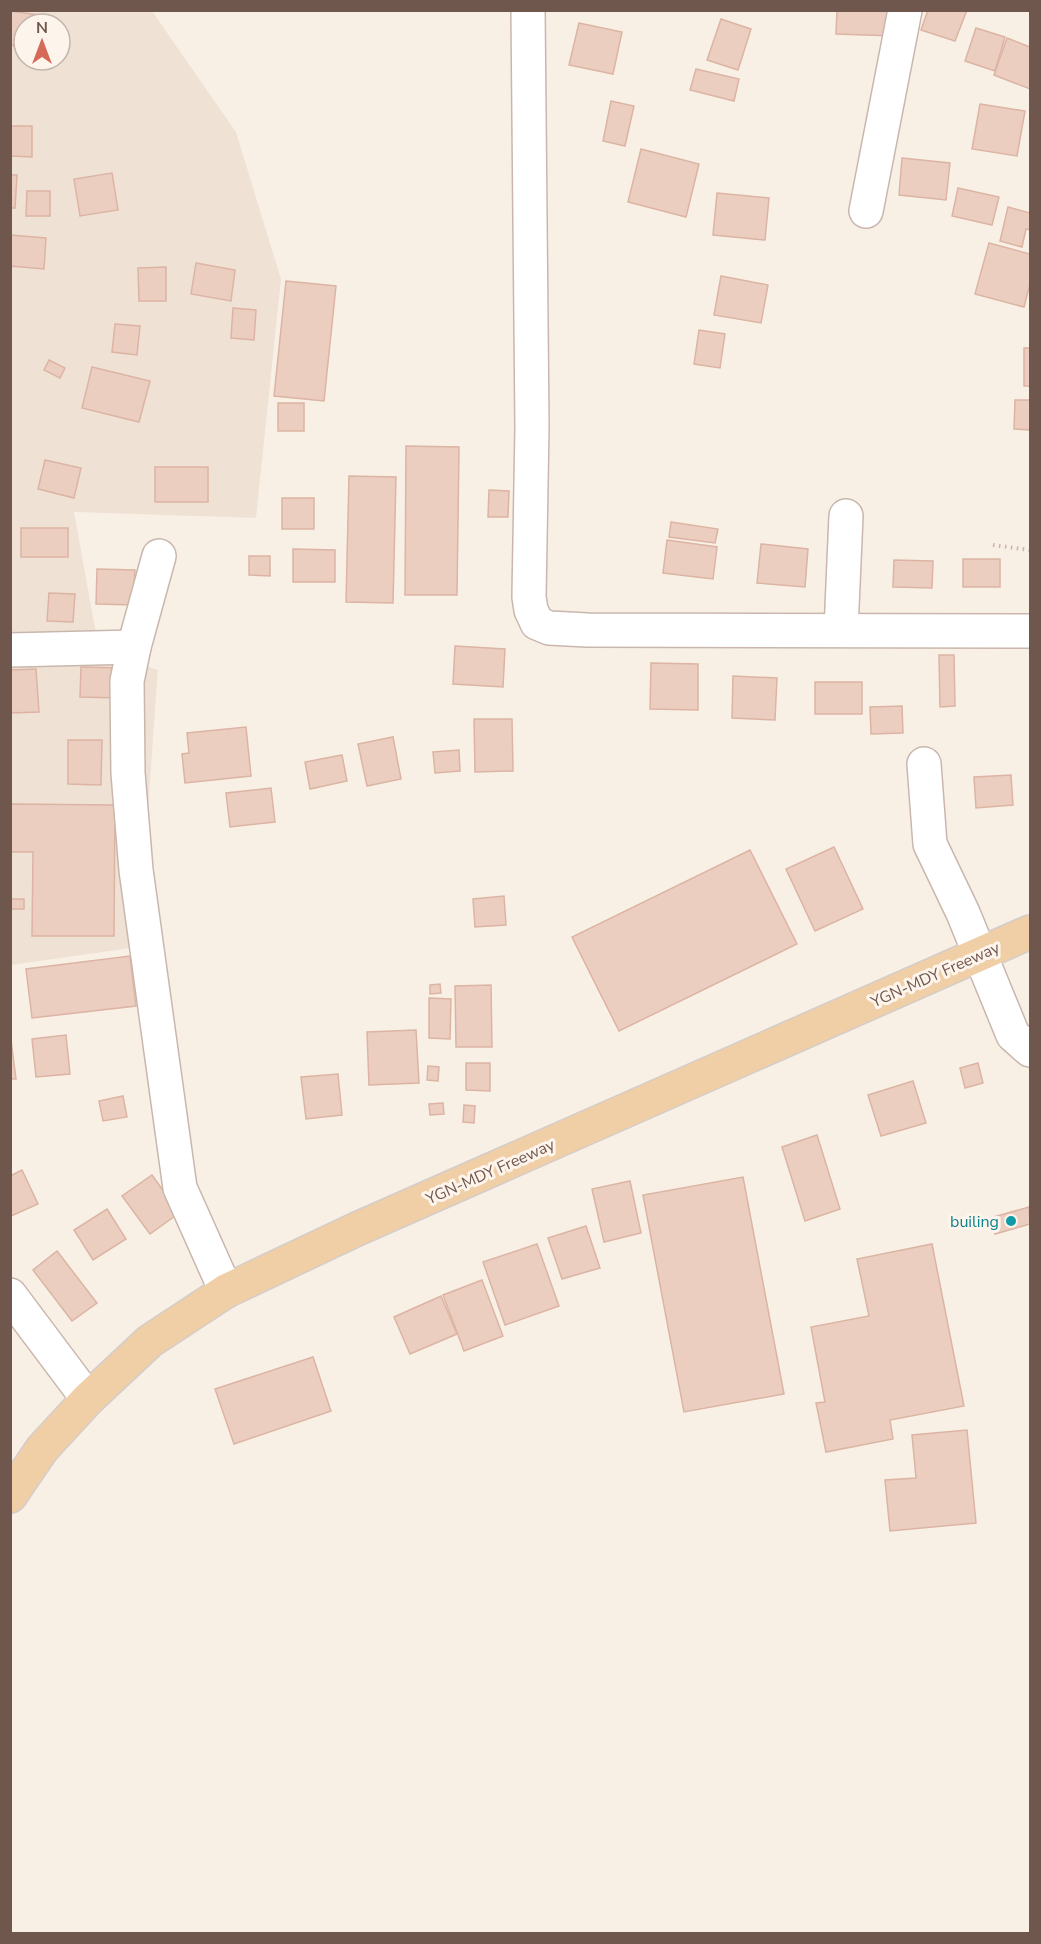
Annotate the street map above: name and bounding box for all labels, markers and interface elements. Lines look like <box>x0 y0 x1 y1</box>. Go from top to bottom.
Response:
north arrow <box>12 12 72 72</box>
text: N <box>36 17 48 39</box>
street label: YGN-MDY Freeway <box>867 936 1004 1014</box>
street label: YGN-MDY Freeway <box>422 1133 559 1211</box>
place label: builing <box>950 1211 999 1233</box>
marker: builing <box>1004 1214 1018 1228</box>

